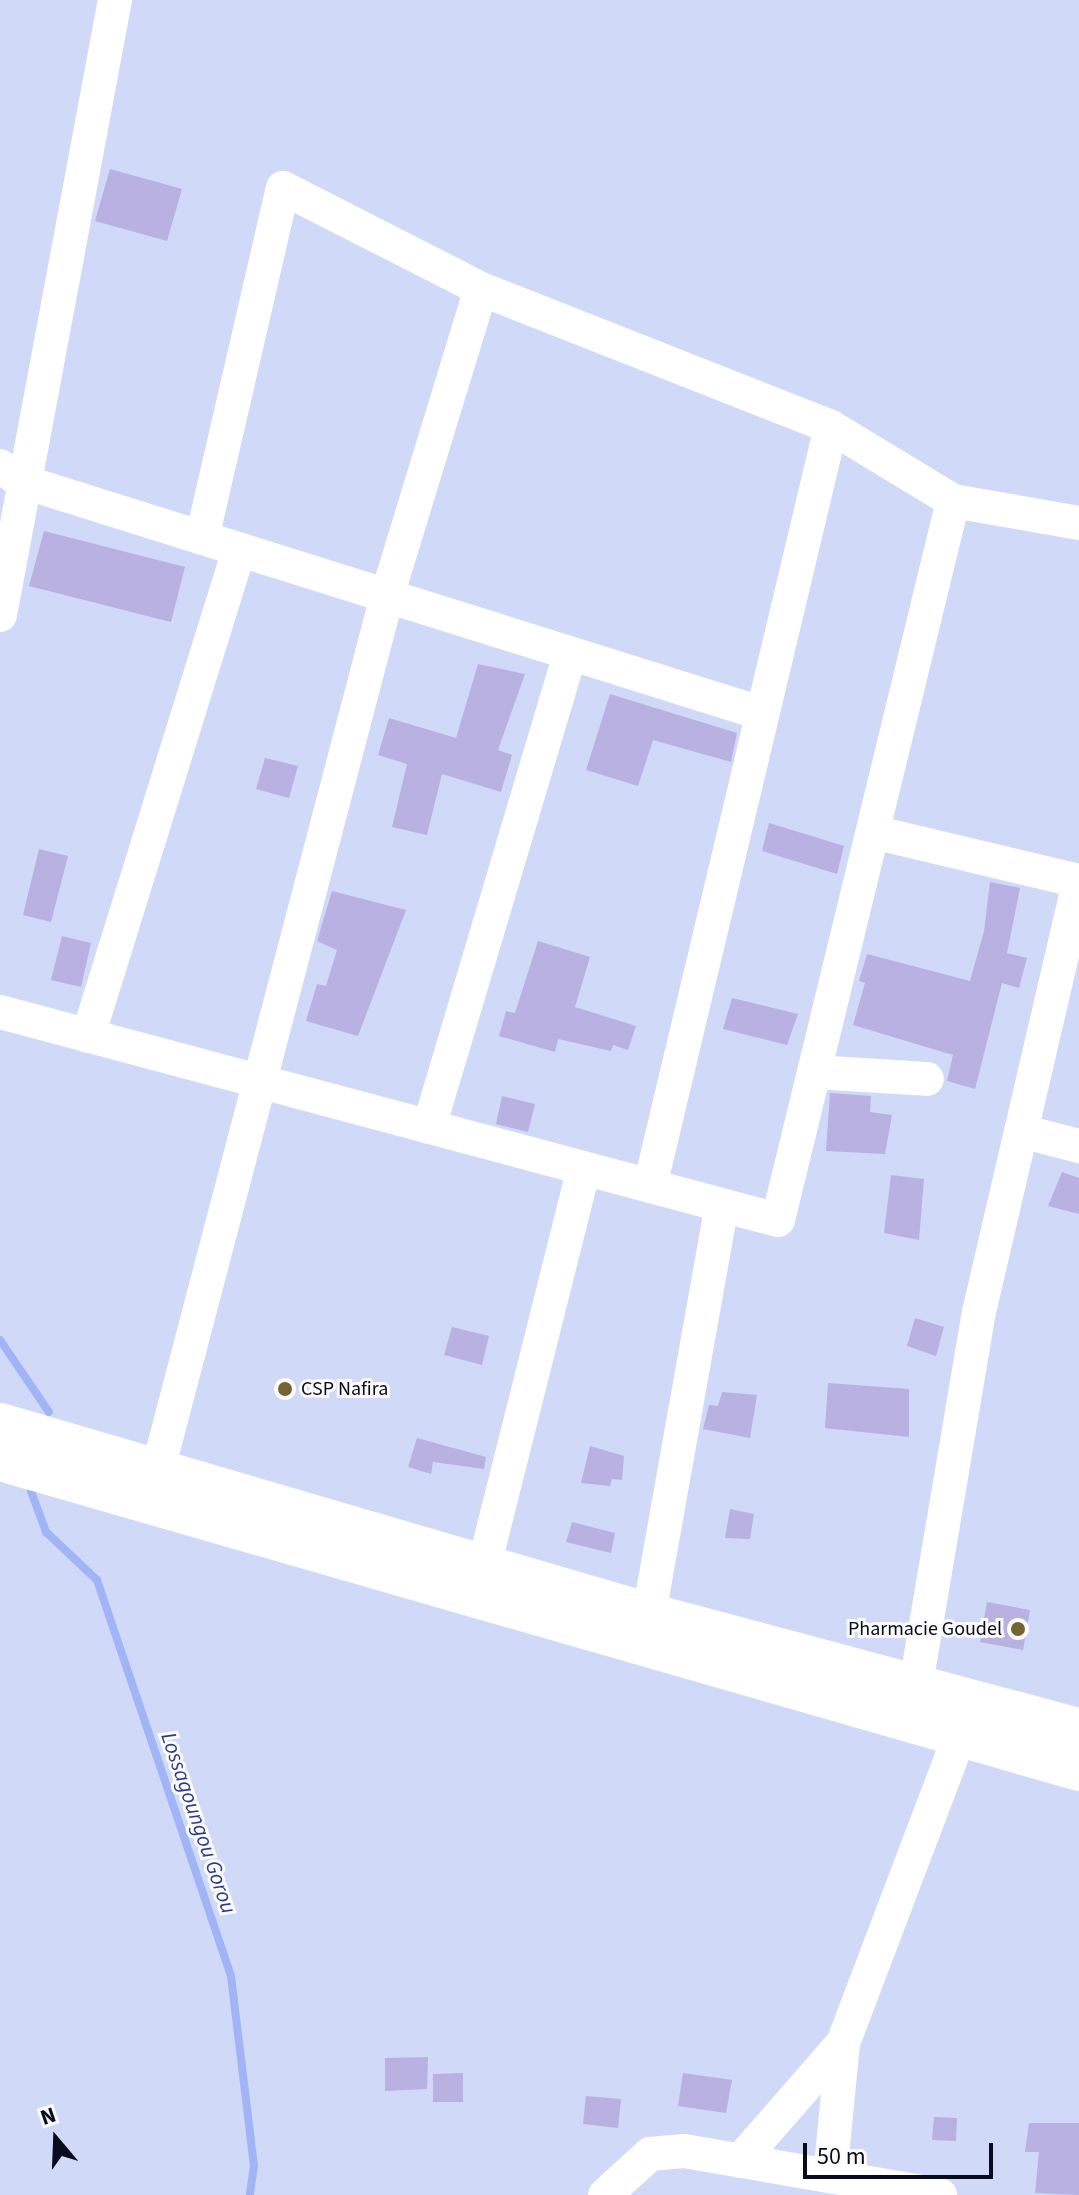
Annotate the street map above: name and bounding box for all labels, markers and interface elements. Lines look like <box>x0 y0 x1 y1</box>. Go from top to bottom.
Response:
place label: CSP Nafira <box>301 1377 388 1401</box>
marker: CSP Nafira <box>276 1380 294 1398</box>
place label: Pharmacie Goudel <box>848 1617 1002 1641</box>
marker: Pharmacie Goudel <box>1009 1620 1027 1638</box>
water label: Lossagoungou Gorou <box>155 1729 241 1917</box>
north arrow <box>16 2099 96 2179</box>
text: N <box>36 2099 60 2134</box>
scale bar <box>807 2127 997 2177</box>
text: 50 m <box>817 2139 866 2174</box>

